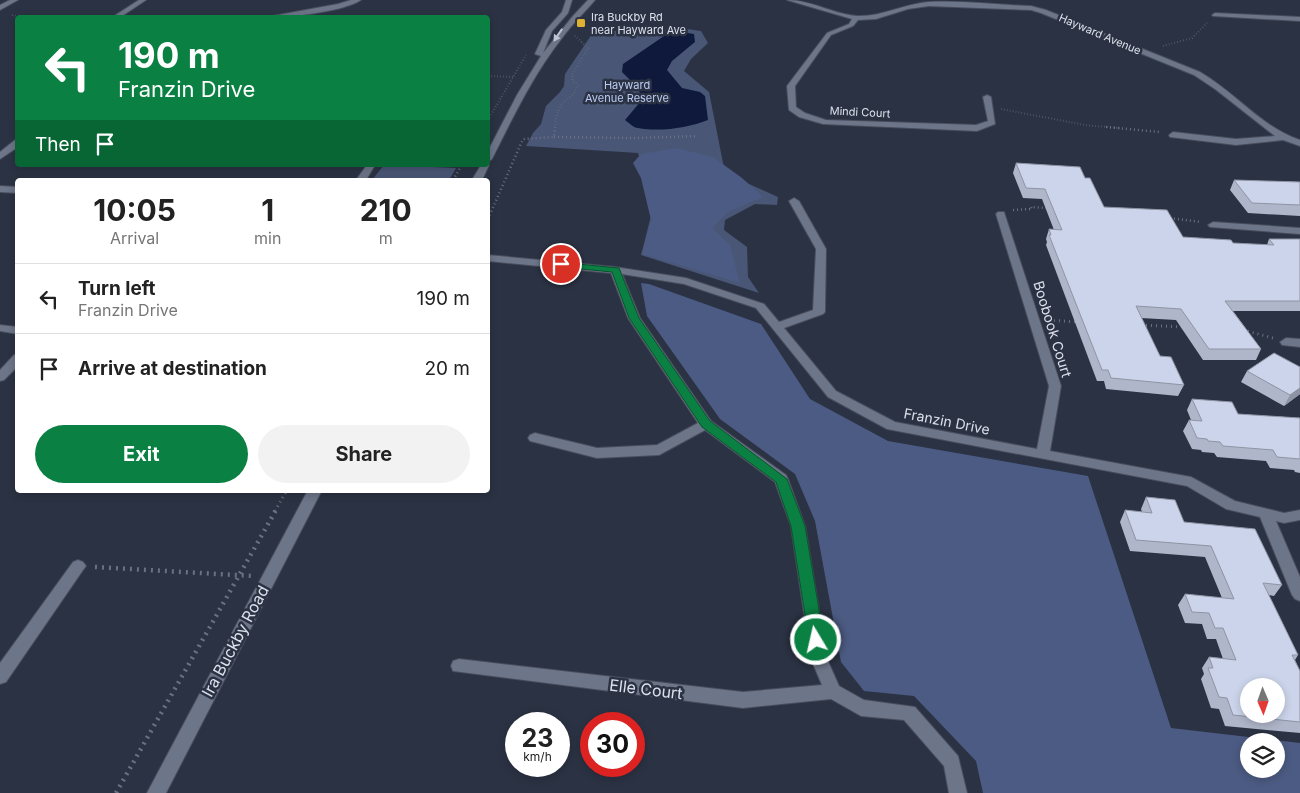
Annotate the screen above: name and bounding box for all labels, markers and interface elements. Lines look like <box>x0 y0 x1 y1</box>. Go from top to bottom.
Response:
place label: Ira Buckby Rd near Hayward Ave <box>591 10 686 37</box>
street label: Hayward Avenue <box>1057 10 1143 58</box>
marker: Ira Buckby Rd near Hayward Ave <box>575 17 587 29</box>
one-way arrow <box>553 29 563 42</box>
text: 190 m <box>118 34 220 76</box>
icon: left <box>35 35 100 100</box>
text: Franzin Drive <box>118 76 255 102</box>
park label: Hayward Avenue Reserve <box>585 78 669 105</box>
street label: Mindi Court <box>829 103 891 121</box>
icon: arrive <box>91 130 119 158</box>
text: Then <box>35 133 81 156</box>
text: 10:05 <box>93 192 176 228</box>
text: 1 <box>261 192 274 228</box>
text: 210 <box>360 192 412 228</box>
text: Arrival <box>110 228 159 248</box>
text: min <box>254 228 281 248</box>
text: m <box>379 228 393 248</box>
pin <box>540 243 582 285</box>
icon: arrive <box>547 250 575 278</box>
text: Turn left <box>78 277 156 300</box>
street label: Boobook Court <box>1030 279 1076 380</box>
icon: left <box>35 285 63 313</box>
text: 190 m <box>417 287 470 310</box>
text: Franzin Drive <box>78 300 178 320</box>
icon: arrive <box>35 355 63 383</box>
text: Arrive at destination <box>78 357 267 380</box>
text: 20 m <box>424 357 470 380</box>
street label: Franzin Drive <box>903 404 991 438</box>
button: Exit <box>35 425 248 483</box>
button: Share <box>258 425 470 483</box>
street label: Ira Buckby Road <box>197 582 273 700</box>
position arrow <box>789 613 841 665</box>
street label: Elle Court <box>608 675 684 703</box>
north arrow <box>1240 678 1285 722</box>
map controls <box>1240 678 1285 778</box>
speed limit sign: 30 <box>580 712 645 777</box>
text: 23 <box>522 723 553 753</box>
button: layers <box>1240 733 1285 778</box>
text: km/h <box>523 749 552 764</box>

